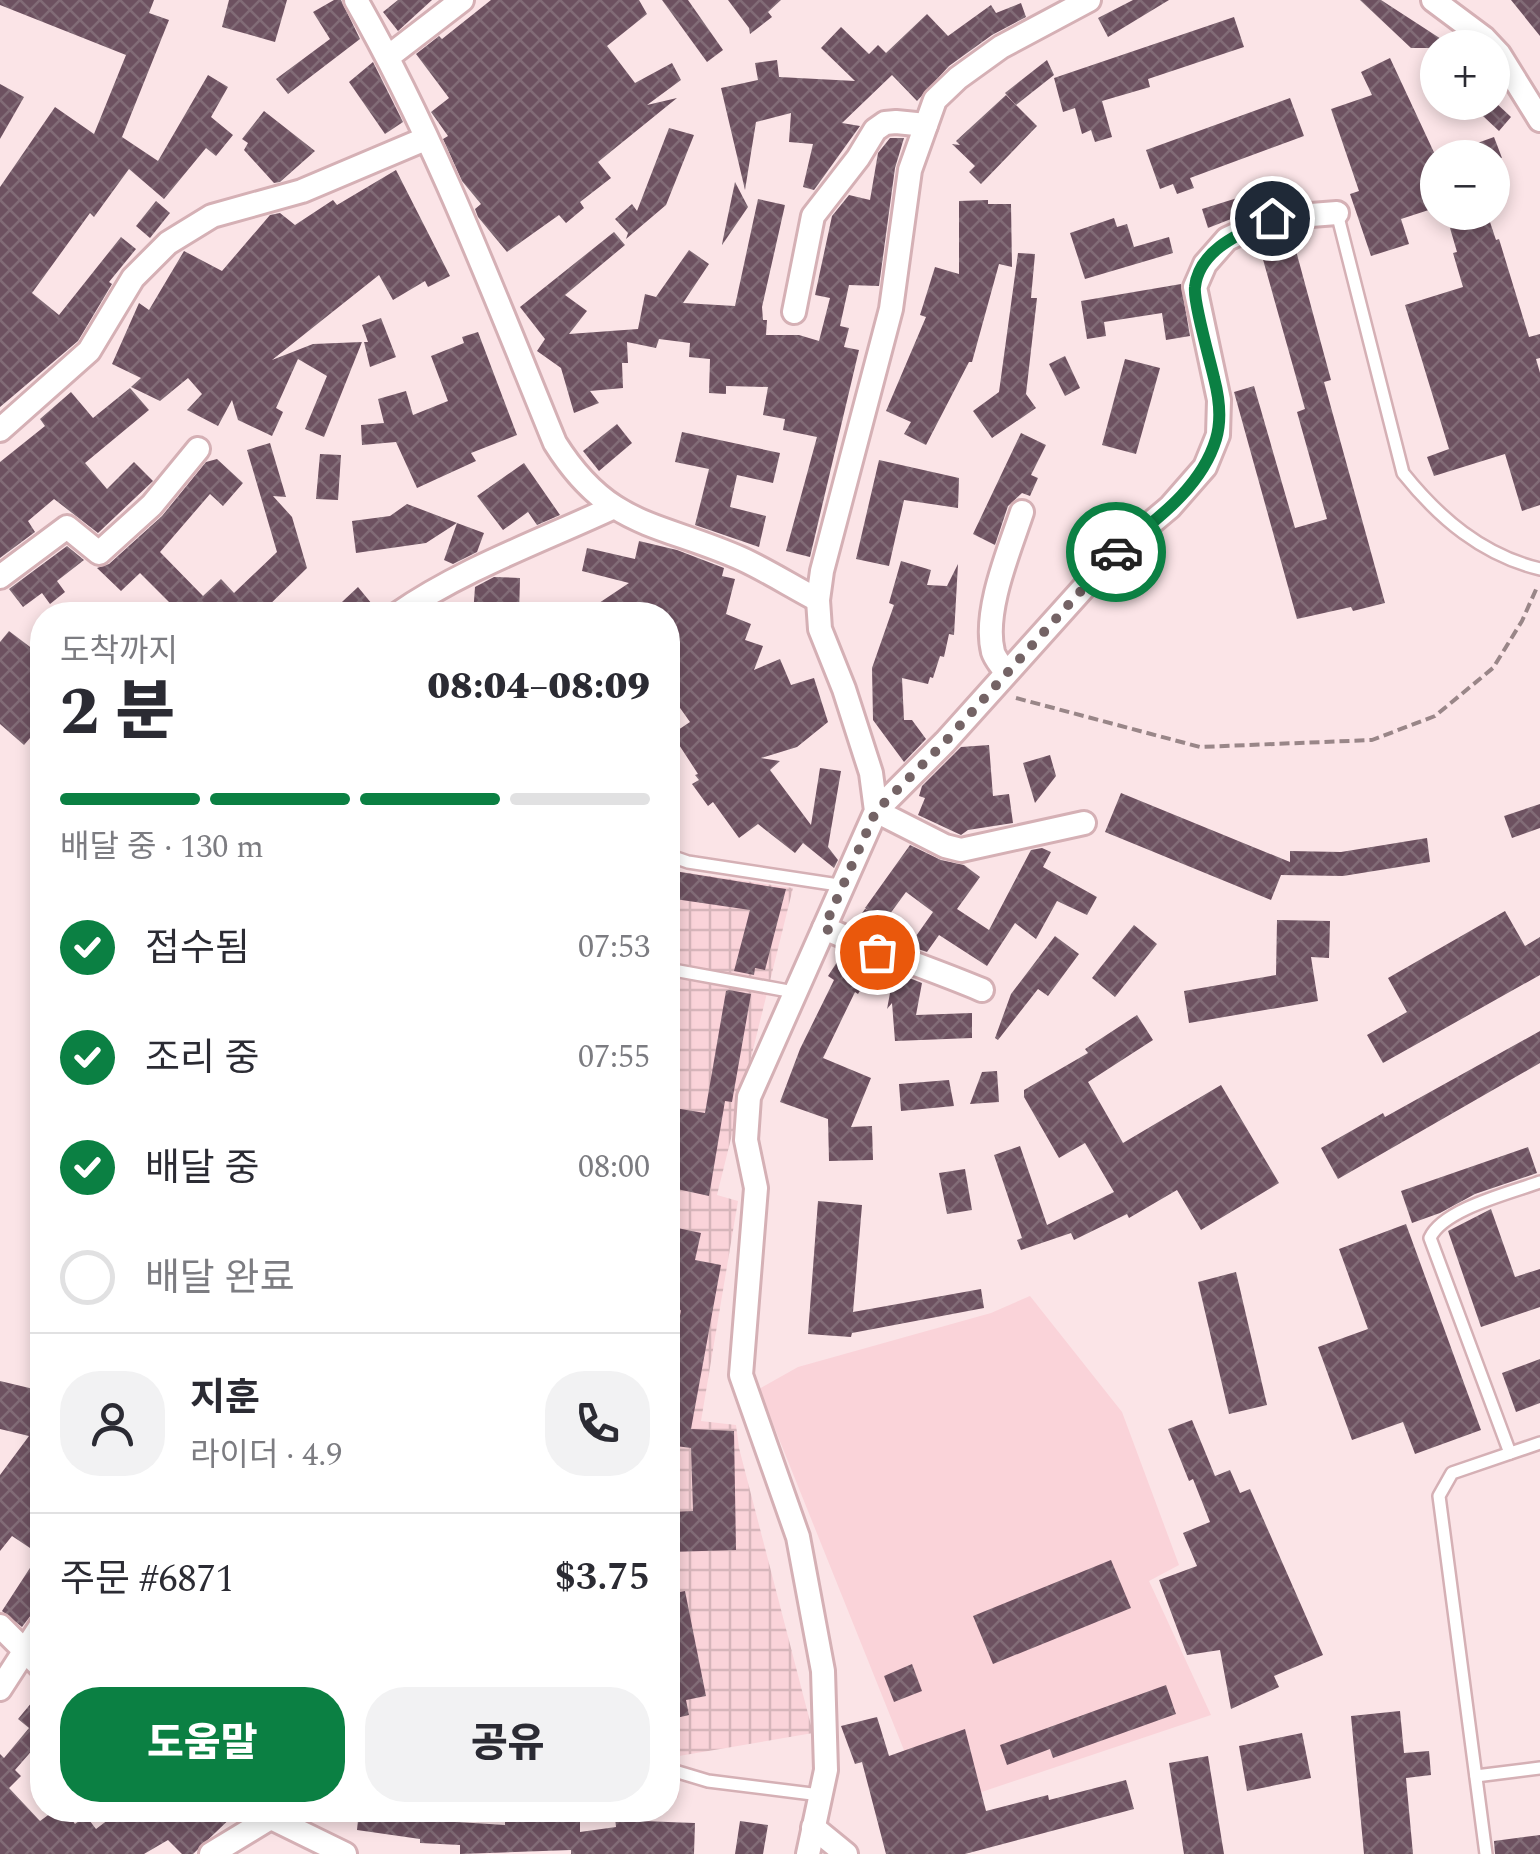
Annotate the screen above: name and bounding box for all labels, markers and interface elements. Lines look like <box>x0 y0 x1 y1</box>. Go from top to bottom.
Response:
map controls <box>1420 30 1510 230</box>
button: + <box>1420 30 1510 120</box>
button: − <box>1420 140 1510 230</box>
pin <box>1230 176 1315 261</box>
icon: home <box>1245 191 1300 246</box>
courier <box>1066 502 1166 602</box>
icon: car <box>1089 525 1144 580</box>
text: 도착까지 <box>60 627 178 676</box>
text: 08:04–08:09 <box>427 658 650 716</box>
text: 2 분 <box>60 664 175 763</box>
text: 배달 중 · 130 m <box>60 823 264 872</box>
pin <box>835 910 920 995</box>
icon: check <box>60 920 115 975</box>
text: 접수됨 <box>145 920 250 978</box>
text: 07:53 <box>578 923 650 972</box>
icon: bag <box>850 925 905 980</box>
icon: check <box>60 1030 115 1085</box>
text: 조리 중 <box>145 1030 259 1088</box>
text: 07:55 <box>578 1033 650 1082</box>
icon: check <box>60 1140 115 1195</box>
text: 배달 중 <box>145 1140 259 1198</box>
text: 08:00 <box>578 1143 650 1192</box>
text: 배달 완료 <box>145 1250 294 1308</box>
text: 지훈 <box>190 1370 260 1428</box>
button: person <box>60 1371 165 1476</box>
button: phone <box>545 1371 650 1476</box>
text: 라이더 · 4.9 <box>190 1431 342 1480</box>
text: $3.75 <box>555 1549 650 1607</box>
text: 주문 #6871 <box>60 1551 234 1609</box>
button: 도움말 <box>60 1687 345 1802</box>
button: 공유 <box>365 1687 650 1802</box>

